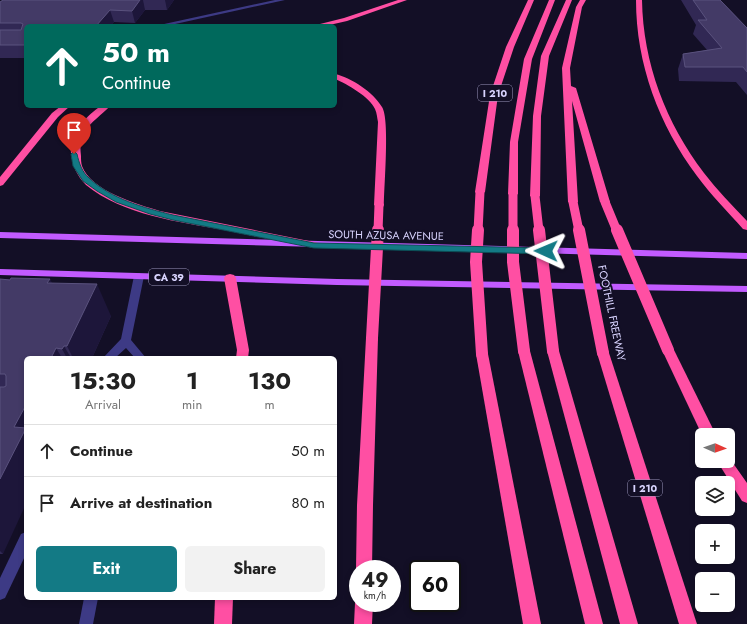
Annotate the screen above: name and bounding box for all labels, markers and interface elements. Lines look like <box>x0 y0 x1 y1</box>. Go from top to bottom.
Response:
text: 50 m <box>102 32 170 73</box>
icon: ahead <box>36 40 88 92</box>
text: Continue <box>102 70 171 96</box>
road number: I 210 <box>478 85 512 101</box>
pin <box>57 113 91 154</box>
icon: arrive <box>63 119 85 141</box>
street label: SOUTH AZUSA AVENUE <box>328 226 444 244</box>
position arrow <box>525 230 567 272</box>
street label: FOOTHILL FREEWAY <box>594 264 630 363</box>
road number: CA 39 <box>149 269 189 285</box>
text: 15:30 <box>70 363 136 398</box>
text: 1 <box>186 363 198 398</box>
text: 130 <box>248 363 291 398</box>
text: Arrival <box>85 395 121 414</box>
text: min <box>182 395 202 414</box>
text: m <box>265 395 275 414</box>
north arrow <box>695 428 735 468</box>
map controls <box>695 428 735 612</box>
icon: ahead <box>36 440 58 462</box>
text: Continue <box>70 440 133 462</box>
text: 50 m <box>291 440 325 462</box>
button: layers <box>695 476 735 516</box>
road number: I 210 <box>628 480 662 496</box>
icon: arrive <box>36 492 58 514</box>
text: Arrive at destination <box>70 492 212 514</box>
text: 80 m <box>292 492 325 514</box>
button: + <box>695 524 735 564</box>
button: Exit <box>36 546 177 592</box>
button: Share <box>185 546 325 592</box>
speed limit sign: 60 <box>409 560 461 612</box>
text: 49 <box>361 566 389 595</box>
button: − <box>695 572 735 612</box>
text: km/h <box>364 588 386 603</box>

